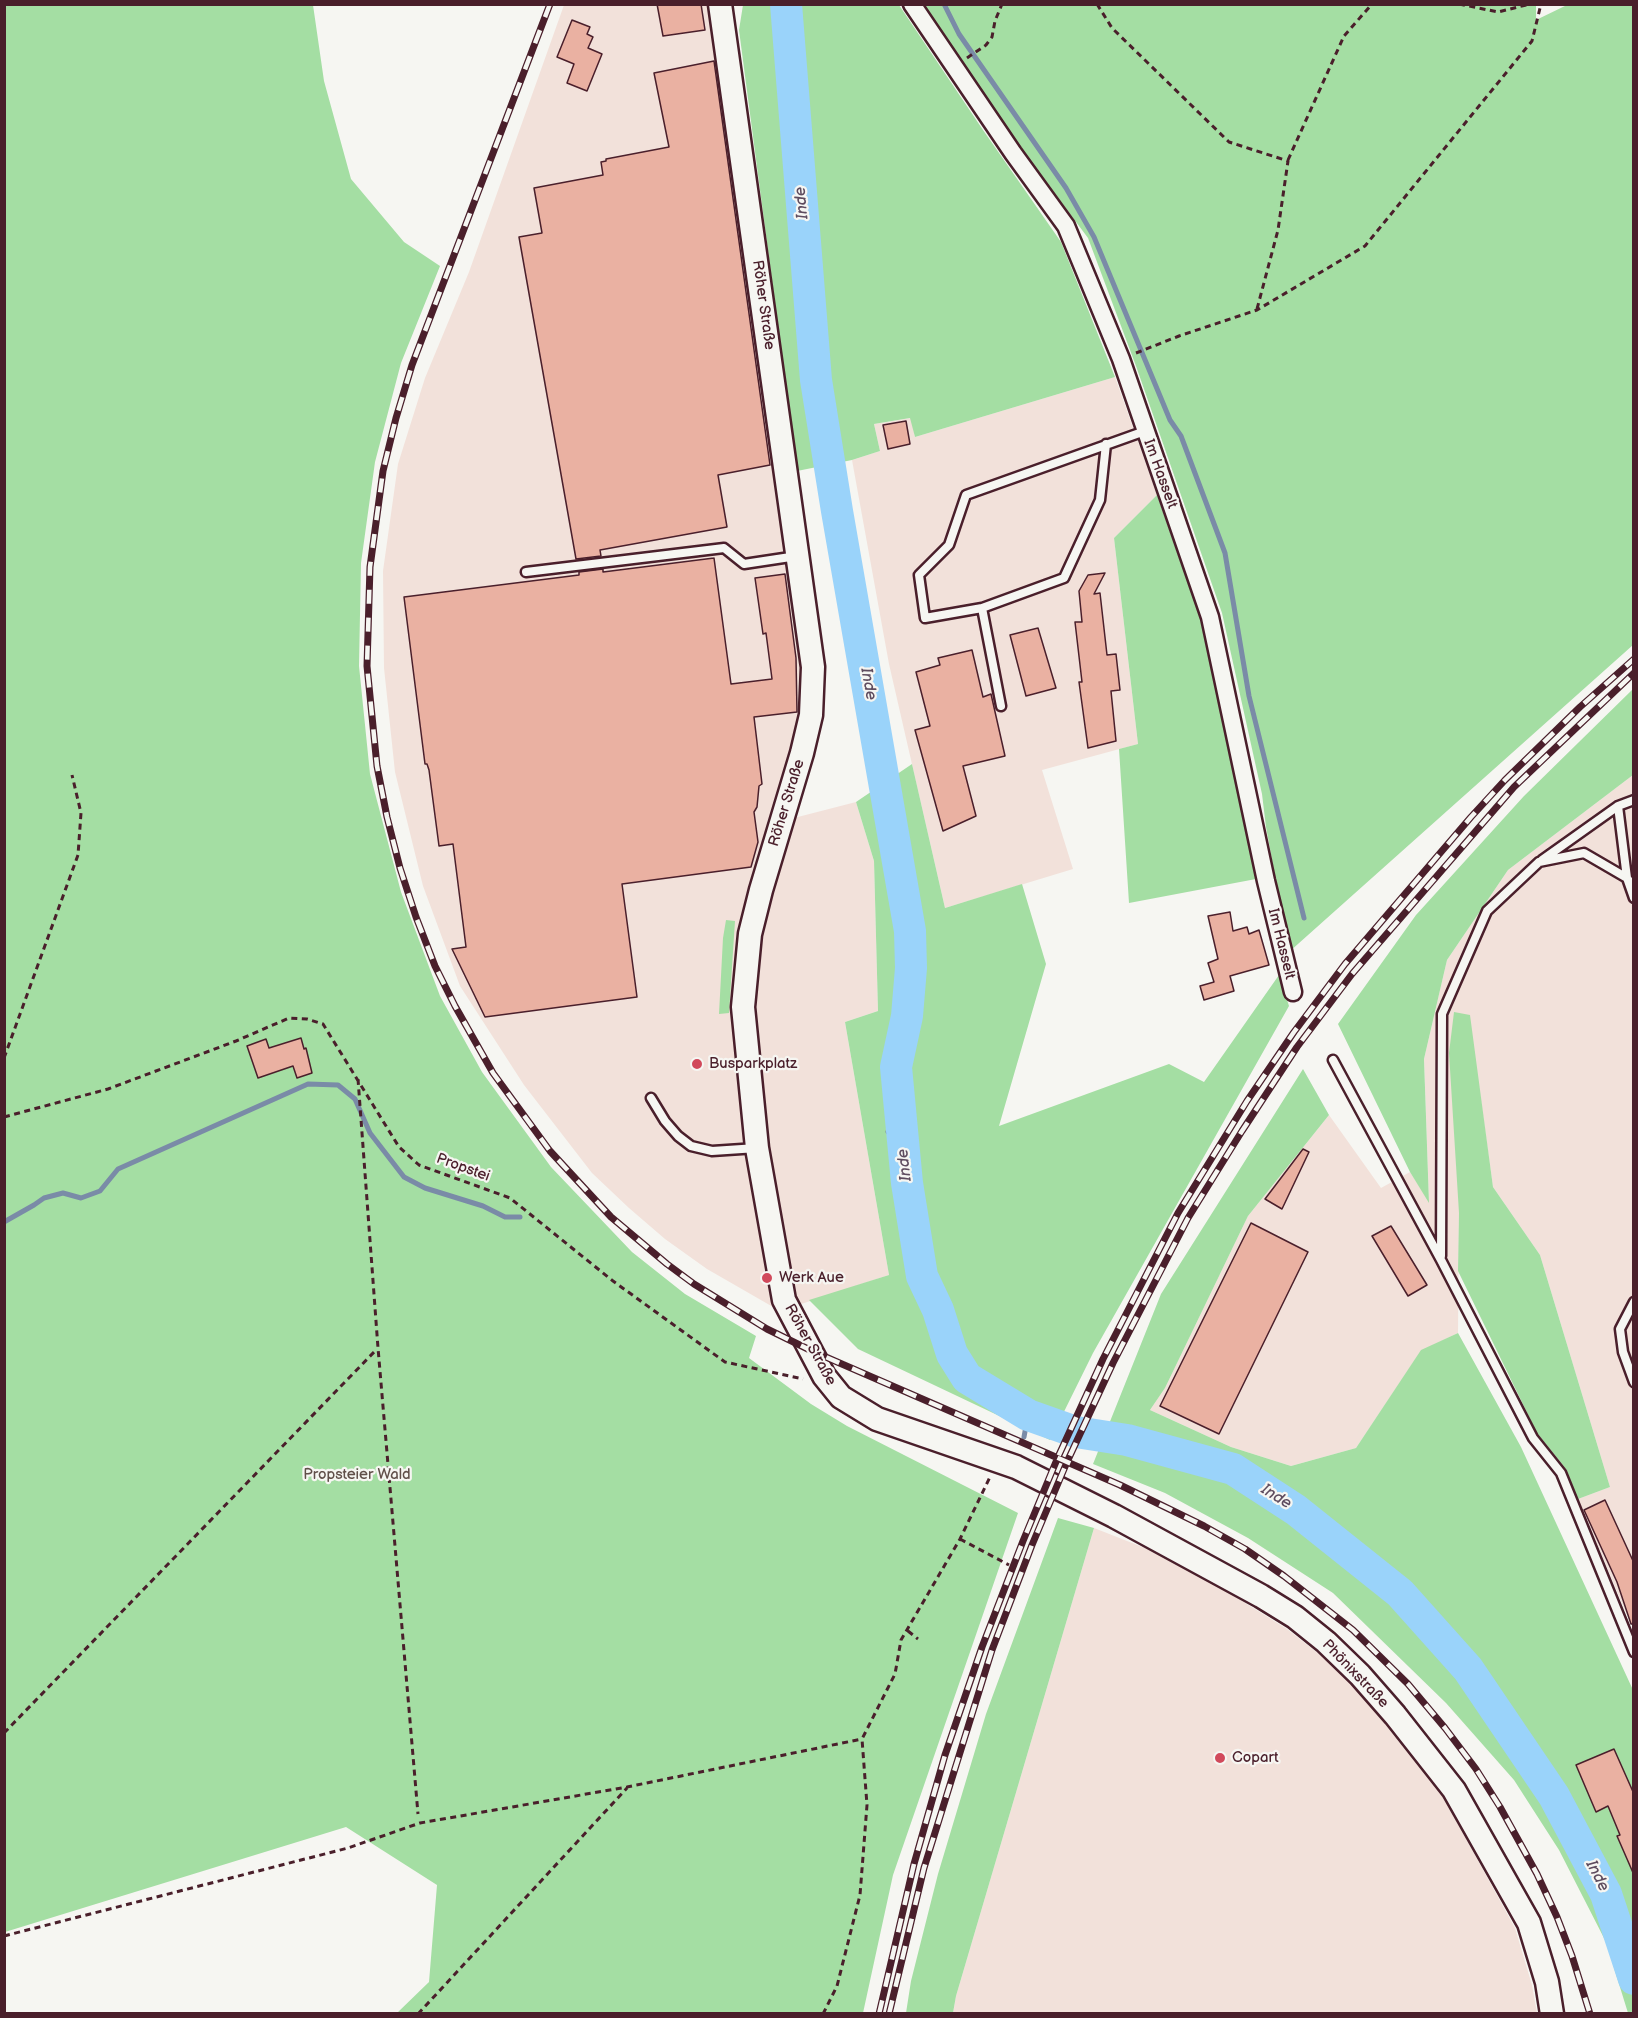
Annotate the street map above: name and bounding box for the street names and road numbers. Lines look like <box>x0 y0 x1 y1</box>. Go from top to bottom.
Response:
street label: Röher Straße <box>748 259 778 351</box>
street label: Im Hasselt <box>1139 437 1181 511</box>
street label: Röher Straße <box>765 757 809 849</box>
street label: Im Hasselt <box>1264 907 1298 981</box>
street label: Propstei <box>434 1150 492 1186</box>
street label: Röher Straße <box>780 1301 840 1389</box>
street label: Phönixstraße <box>1318 1636 1392 1712</box>

